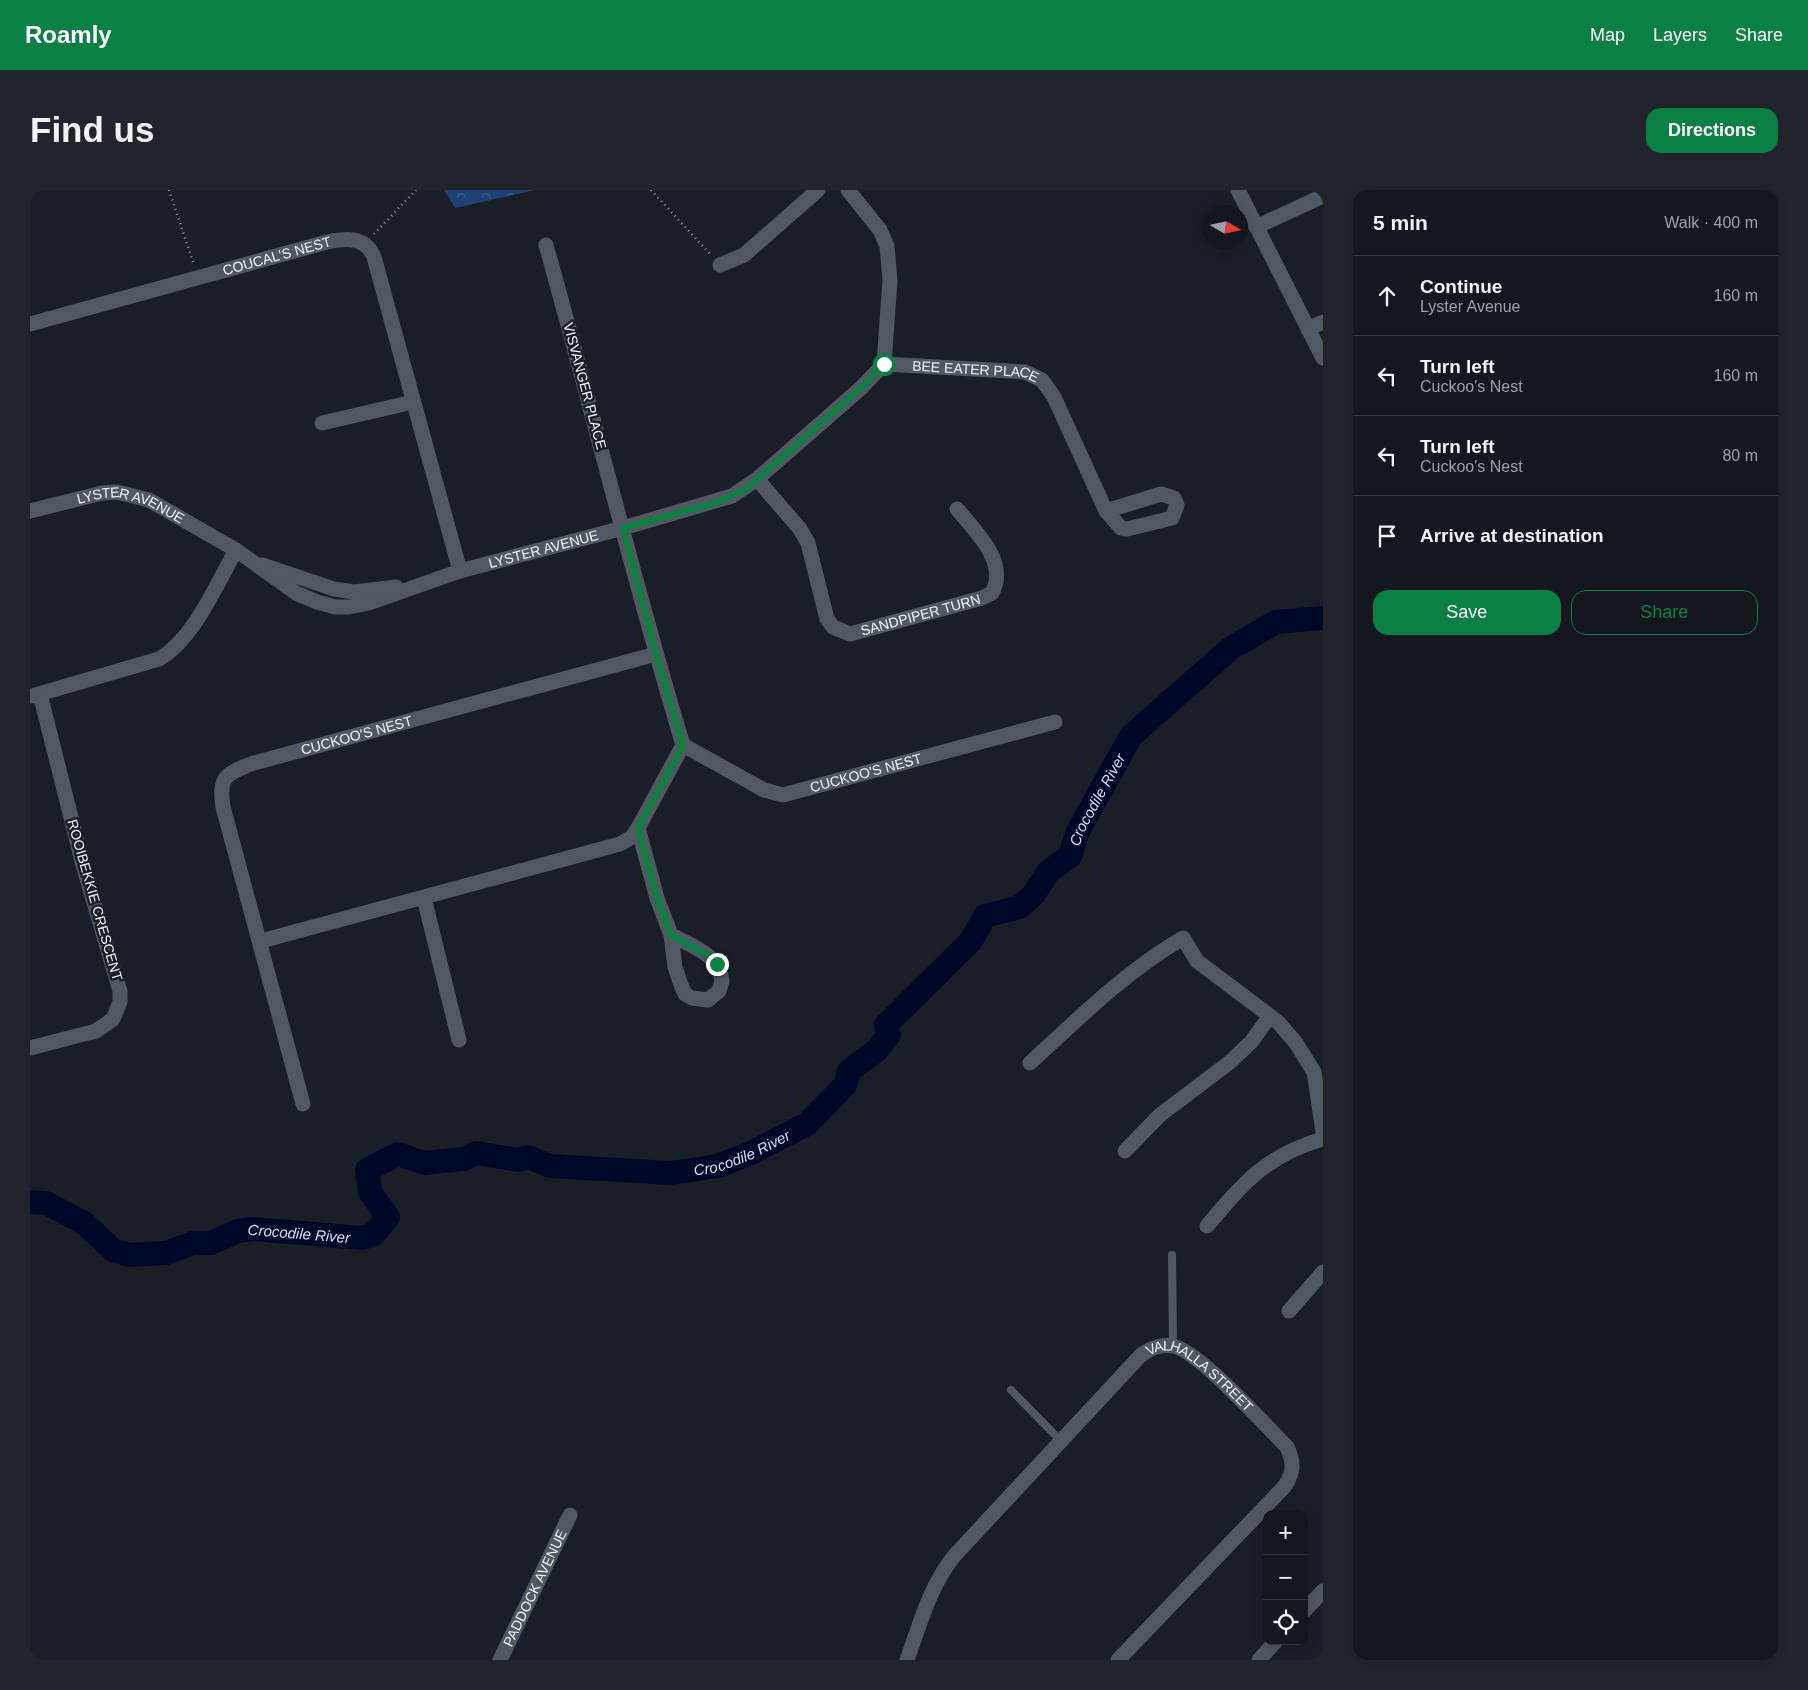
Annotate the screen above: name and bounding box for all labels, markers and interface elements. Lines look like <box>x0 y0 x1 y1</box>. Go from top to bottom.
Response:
text: Roamly <box>25 21 112 48</box>
text: Map <box>1590 25 1625 45</box>
text: Layers <box>1653 25 1707 45</box>
text: Share <box>1735 25 1783 45</box>
button: Directions <box>1646 108 1778 153</box>
text: Find us <box>30 110 154 149</box>
north arrow <box>1203 205 1248 250</box>
text: 5 min <box>1373 211 1428 234</box>
text: Walk · 400 m <box>1664 214 1758 231</box>
street label: COUCAL'S NEST <box>221 233 333 278</box>
text: Continue <box>1420 276 1502 297</box>
icon: ahead <box>1373 282 1401 310</box>
text: 160 m <box>1714 287 1758 304</box>
text: Lyster Avenue <box>1420 298 1521 315</box>
street label: VISVANGER PLACE <box>560 321 610 451</box>
route start <box>873 353 896 376</box>
text: Turn left <box>1420 356 1495 377</box>
street label: BEE EATER PLACE <box>912 358 1042 385</box>
icon: left <box>1373 362 1401 390</box>
text: 160 m <box>1714 367 1758 384</box>
text: Cuckoo's Nest <box>1420 378 1523 395</box>
text: Turn left <box>1420 436 1495 457</box>
icon: left <box>1373 442 1401 470</box>
text: 80 m <box>1722 447 1758 464</box>
text: Cuckoo's Nest <box>1420 458 1523 475</box>
street label: LYSTER AVENUE <box>75 484 187 527</box>
icon: arrive <box>1373 522 1401 550</box>
text: Arrive at destination <box>1420 525 1604 546</box>
street label: LYSTER AVENUE <box>487 527 600 571</box>
button: Save <box>1373 590 1561 635</box>
button: Share <box>1571 590 1758 635</box>
street label: SANDPIPER TURN <box>859 591 982 639</box>
street label: CUCKOO'S NEST <box>299 712 414 758</box>
water label: Crocodile River <box>1065 749 1129 848</box>
street label: CUCKOO'S NEST <box>808 750 924 795</box>
street label: ROOIBEKKIE CRESCENT <box>64 817 126 983</box>
route end <box>706 953 729 976</box>
water label: Crocodile River <box>692 1125 793 1178</box>
water label: Crocodile River <box>247 1220 352 1246</box>
street label: VALHALLA STREET <box>1143 1337 1257 1415</box>
map controls <box>1263 1510 1308 1645</box>
button: + <box>1263 1510 1308 1555</box>
street label: PADDOCK AVENUE <box>500 1527 570 1649</box>
button: − <box>1263 1555 1308 1600</box>
button: locate <box>1263 1600 1308 1645</box>

